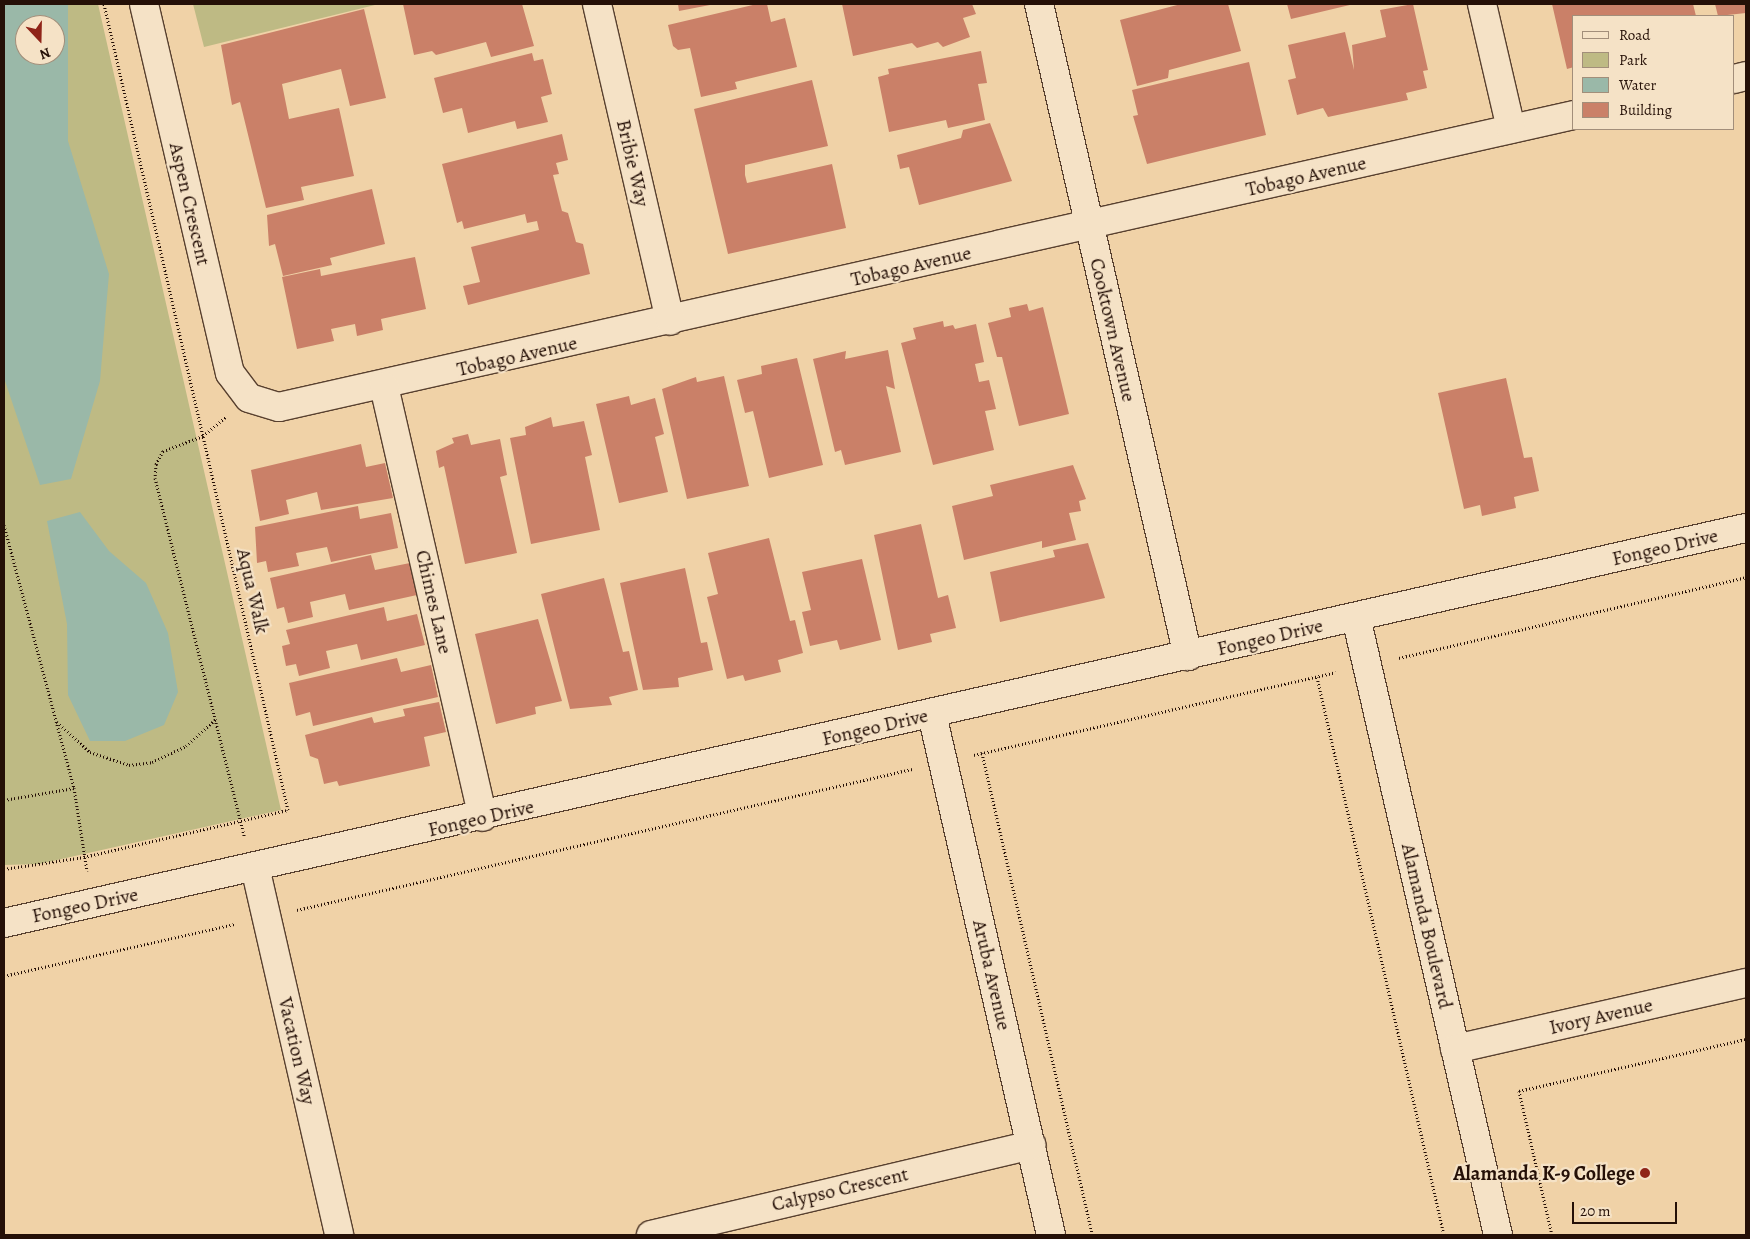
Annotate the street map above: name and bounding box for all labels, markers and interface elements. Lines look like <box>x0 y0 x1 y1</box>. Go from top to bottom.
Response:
north arrow <box>15 15 65 65</box>
legend <box>1572 15 1735 130</box>
text: Road <box>1619 25 1650 45</box>
text: N <box>37 43 53 64</box>
text: Park <box>1619 50 1647 70</box>
text: Water <box>1619 75 1656 95</box>
text: Building <box>1619 100 1672 120</box>
street label: Bribie Way <box>611 117 655 209</box>
street label: Aspen Crescent <box>164 140 216 268</box>
street label: Tobago Avenue <box>1244 151 1368 201</box>
street label: Tobago Avenue <box>849 241 973 291</box>
street label: Cooktown Avenue <box>1085 256 1141 404</box>
street label: Tobago Avenue <box>455 331 579 381</box>
street label: Fongeo Drive <box>1610 523 1720 571</box>
street label: Aqua Walk <box>232 546 274 636</box>
street label: Chimes Lane <box>410 548 458 656</box>
street label: Fongeo Drive <box>1215 613 1325 661</box>
street label: Fongeo Drive <box>820 703 930 751</box>
street label: Fongeo Drive <box>426 794 536 842</box>
street label: Alamanda Boulevard <box>1396 841 1458 1011</box>
street label: Fongeo Drive <box>30 882 140 928</box>
street label: Aruba Avenue <box>968 917 1016 1033</box>
street label: Ivory Avenue <box>1547 992 1655 1040</box>
street label: Vacation Way <box>273 995 321 1107</box>
place label: Alamanda K-9 College <box>1453 1161 1635 1185</box>
street label: Calypso Crescent <box>769 1162 911 1216</box>
marker: Alamanda K-9 College <box>1639 1167 1651 1179</box>
scale bar <box>1575 1192 1680 1224</box>
text: 20 m <box>1580 1201 1611 1221</box>

